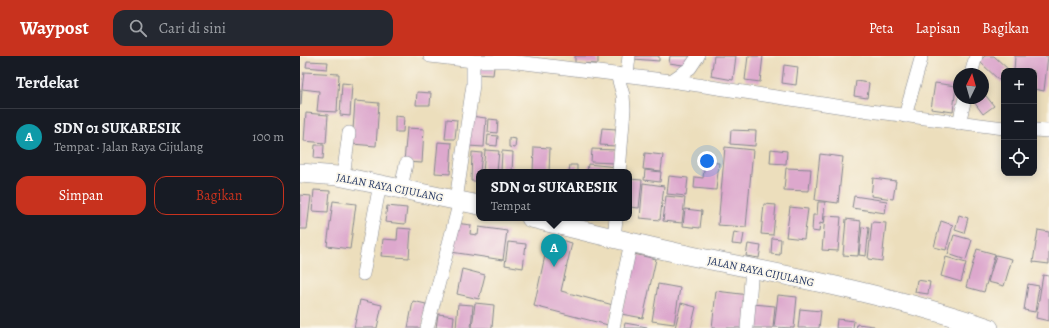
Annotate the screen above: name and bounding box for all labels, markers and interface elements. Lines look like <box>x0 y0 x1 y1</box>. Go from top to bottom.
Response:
search box <box>113 10 393 46</box>
text: Waypost <box>20 15 89 41</box>
icon: search <box>127 17 149 39</box>
text: Cari di sini <box>159 18 226 38</box>
text: Peta <box>869 19 893 38</box>
text: Lapisan <box>915 19 960 38</box>
text: Bagikan <box>982 19 1029 38</box>
north arrow <box>953 68 989 104</box>
map controls <box>1001 68 1037 176</box>
button: + <box>1001 68 1037 104</box>
text: Terdekat <box>16 71 79 94</box>
button: − <box>1001 104 1037 140</box>
text: SDN 01 SUKARESIK <box>54 118 181 138</box>
text: A <box>25 128 33 145</box>
text: 100 m <box>252 128 284 145</box>
text: Tempat · Jalan Raya Cijulang <box>54 138 203 155</box>
button: locate <box>1001 140 1037 176</box>
your location <box>697 151 717 171</box>
popup <box>476 169 632 221</box>
street label: JALAN RAYA CIJULANG <box>335 170 445 205</box>
button: Simpan <box>16 176 146 215</box>
button: Bagikan <box>154 176 284 215</box>
text: SDN 01 SUKARESIK <box>491 177 617 197</box>
text: Tempat <box>491 197 531 214</box>
pin: A <box>541 234 567 267</box>
street label: JALAN RAYA CIJULANG <box>706 253 816 290</box>

